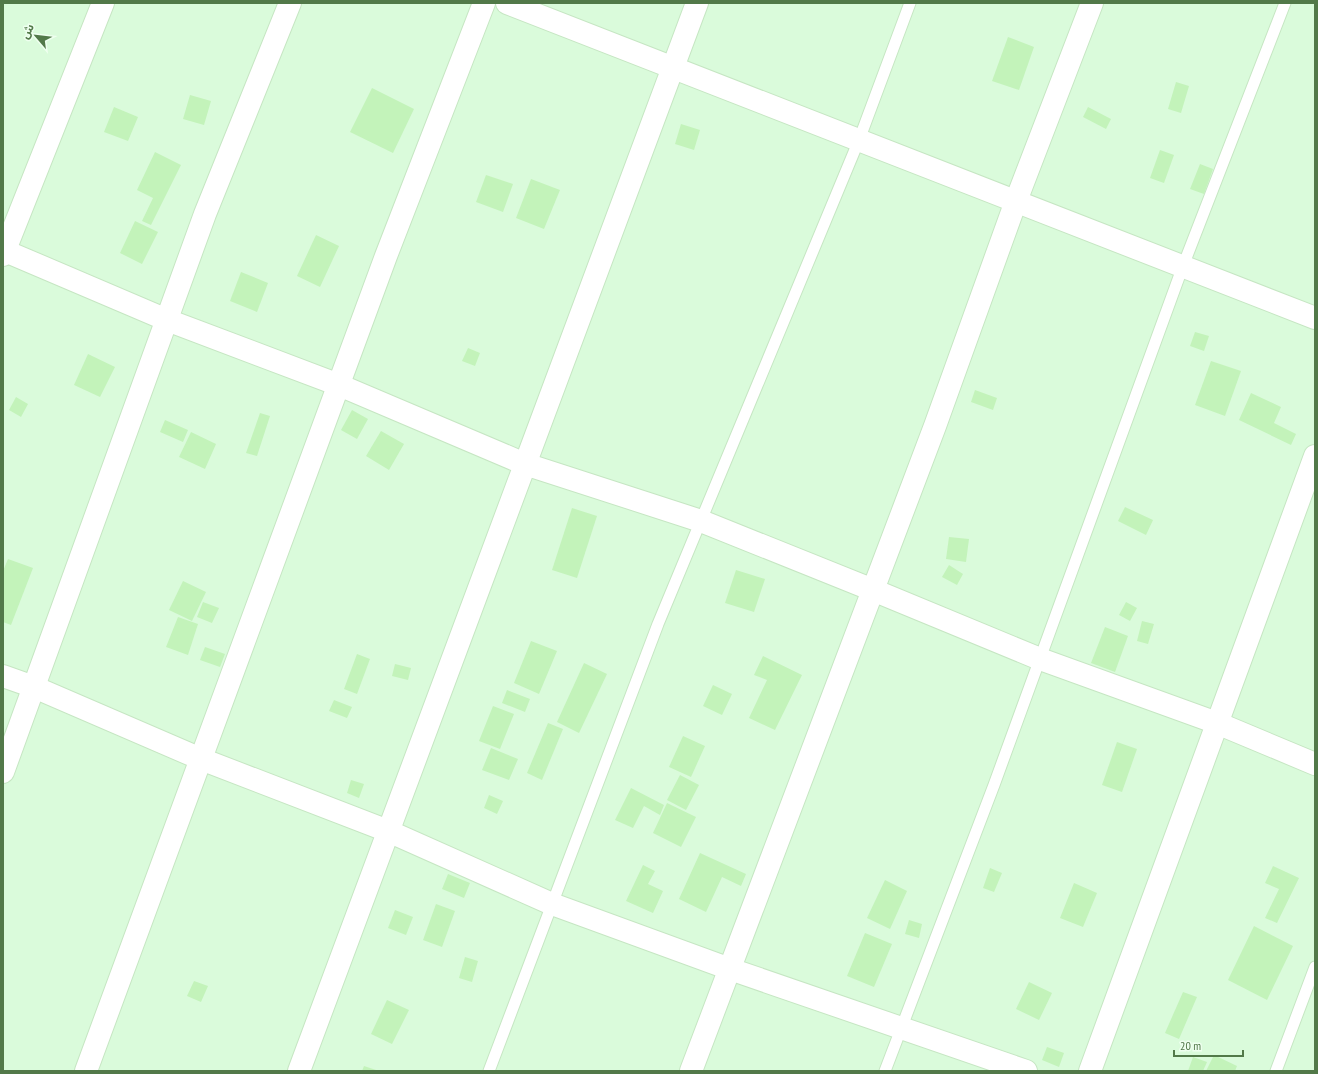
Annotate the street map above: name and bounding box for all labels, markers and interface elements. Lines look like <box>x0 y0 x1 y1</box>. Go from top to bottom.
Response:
north arrow <box>16 16 56 56</box>
text: ش <box>17 21 37 41</box>
scale bar <box>1174 1032 1243 1058</box>
text: 20 m <box>1180 1038 1201 1053</box>

